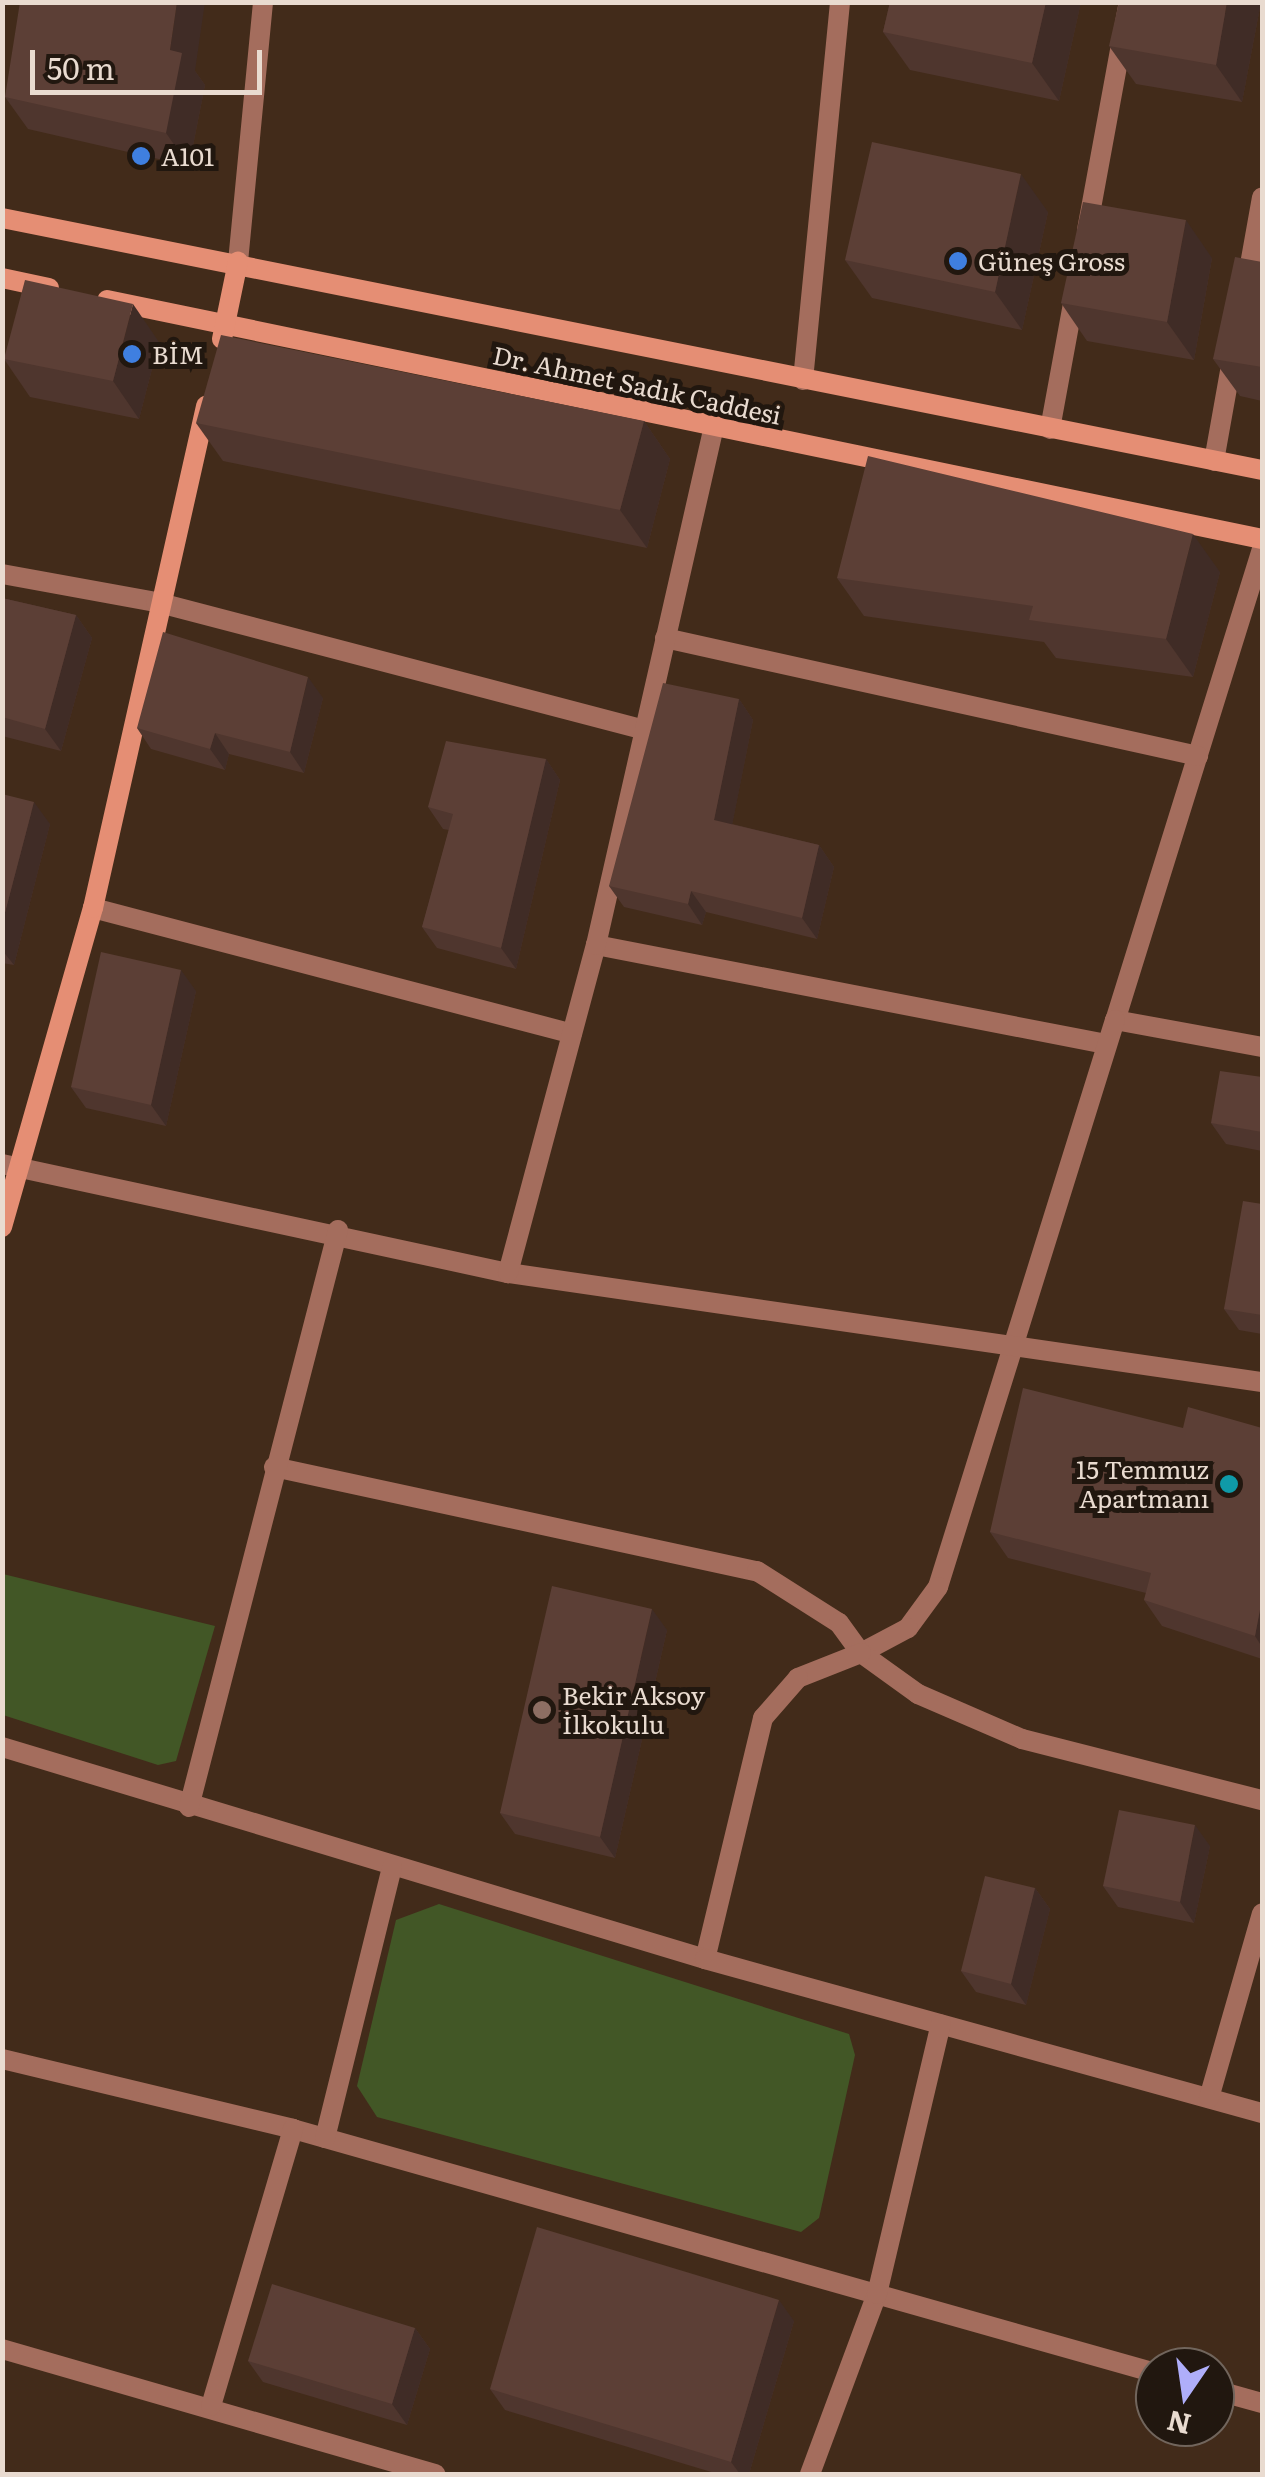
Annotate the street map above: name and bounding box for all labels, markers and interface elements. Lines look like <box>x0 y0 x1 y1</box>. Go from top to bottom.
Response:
scale bar <box>35 30 268 92</box>
text: 50 m <box>47 45 115 89</box>
place label: A101 <box>161 141 214 171</box>
marker: A101 <box>130 145 152 167</box>
place label: Güneş Gross <box>978 246 1125 276</box>
marker: Güneş Gross <box>947 250 969 272</box>
place label: BİM <box>152 339 204 369</box>
street label: Dr. Ahmet Sadık Caddesi <box>490 340 784 430</box>
marker: BİM <box>121 343 143 365</box>
place label: 15 Temmuz Apartmanı <box>1076 1455 1209 1514</box>
marker: 15 Temmuz Apartmanı <box>1218 1473 1240 1495</box>
place label: Bekir Aksoy İlkokulu <box>562 1681 705 1740</box>
marker: Bekir Aksoy İlkokulu <box>531 1699 553 1721</box>
north arrow <box>1135 2347 1235 2447</box>
text: N <box>1163 2401 1195 2447</box>

